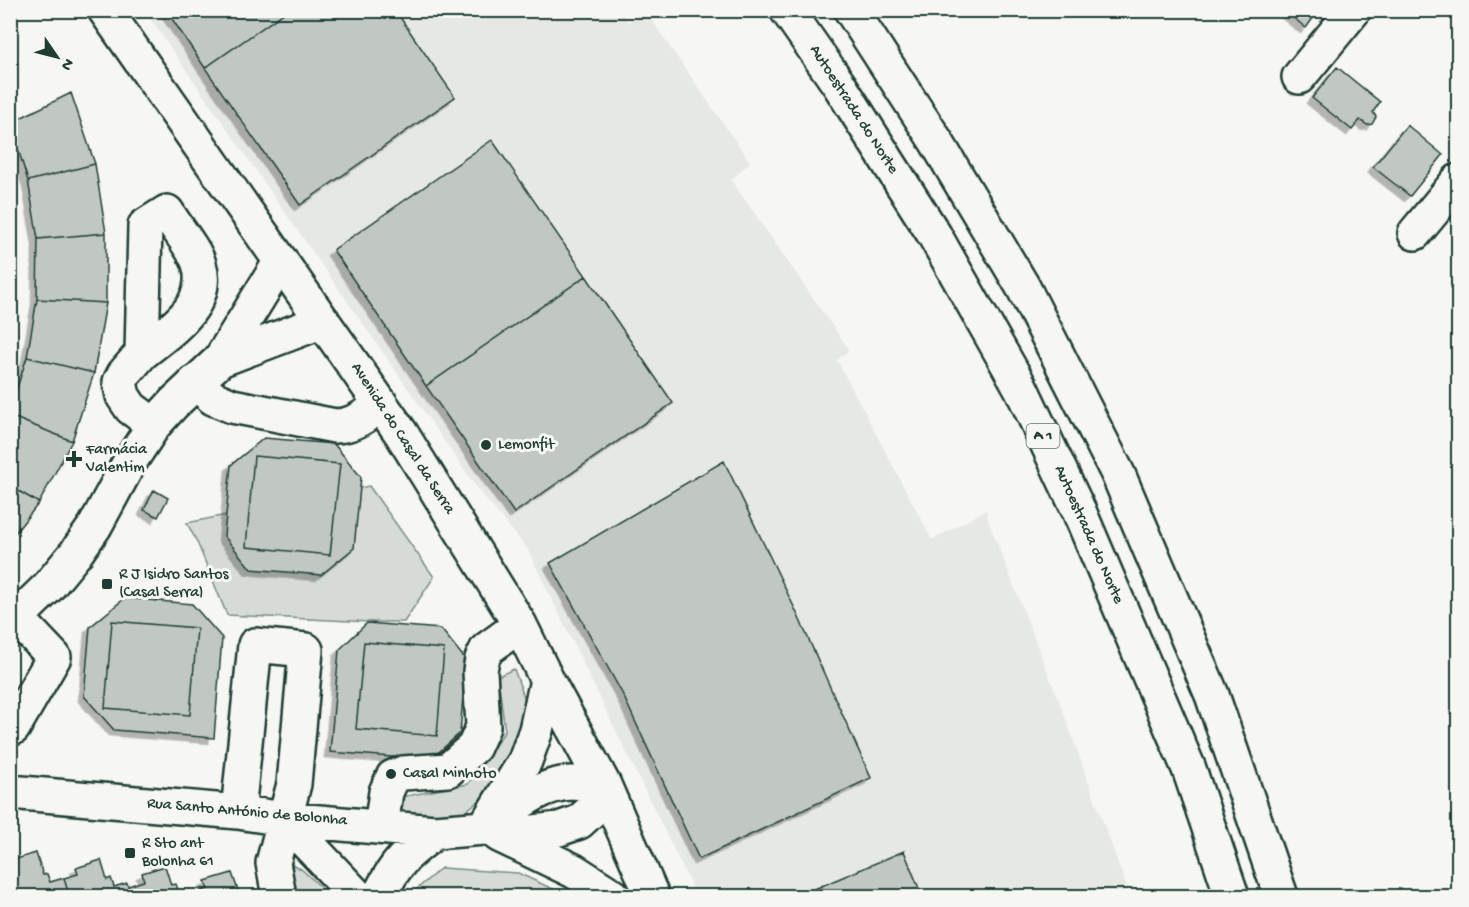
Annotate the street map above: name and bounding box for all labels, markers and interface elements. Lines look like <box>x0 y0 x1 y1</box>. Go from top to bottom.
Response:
north arrow <box>27 27 87 87</box>
street label: Autoestrada do Norte <box>804 42 902 179</box>
text: N <box>55 54 77 74</box>
street label: Avenida do Casal da Serra <box>346 360 459 519</box>
road number: A 1 <box>1026 424 1060 448</box>
place label: Lemonfit <box>498 436 556 455</box>
marker: Lemonfit <box>479 438 493 452</box>
place label: Farmácia Valentim <box>85 441 148 478</box>
marker: Farmácia Valentim <box>67 452 81 466</box>
street label: Autoestrada do Norte <box>1049 463 1127 608</box>
place label: R J Isidro Santos (Casal Serra) <box>119 566 230 603</box>
marker: R J Isidro Santos (Casal Serra) <box>100 577 114 591</box>
place label: Casal Minhoto <box>403 765 497 784</box>
marker: Casal Minhoto <box>384 767 398 781</box>
street label: Rua Santo António de Bolonha <box>146 795 349 831</box>
place label: R Sto ant Bolonha 61 <box>141 835 214 872</box>
marker: R Sto ant Bolonha 61 <box>123 846 137 860</box>

